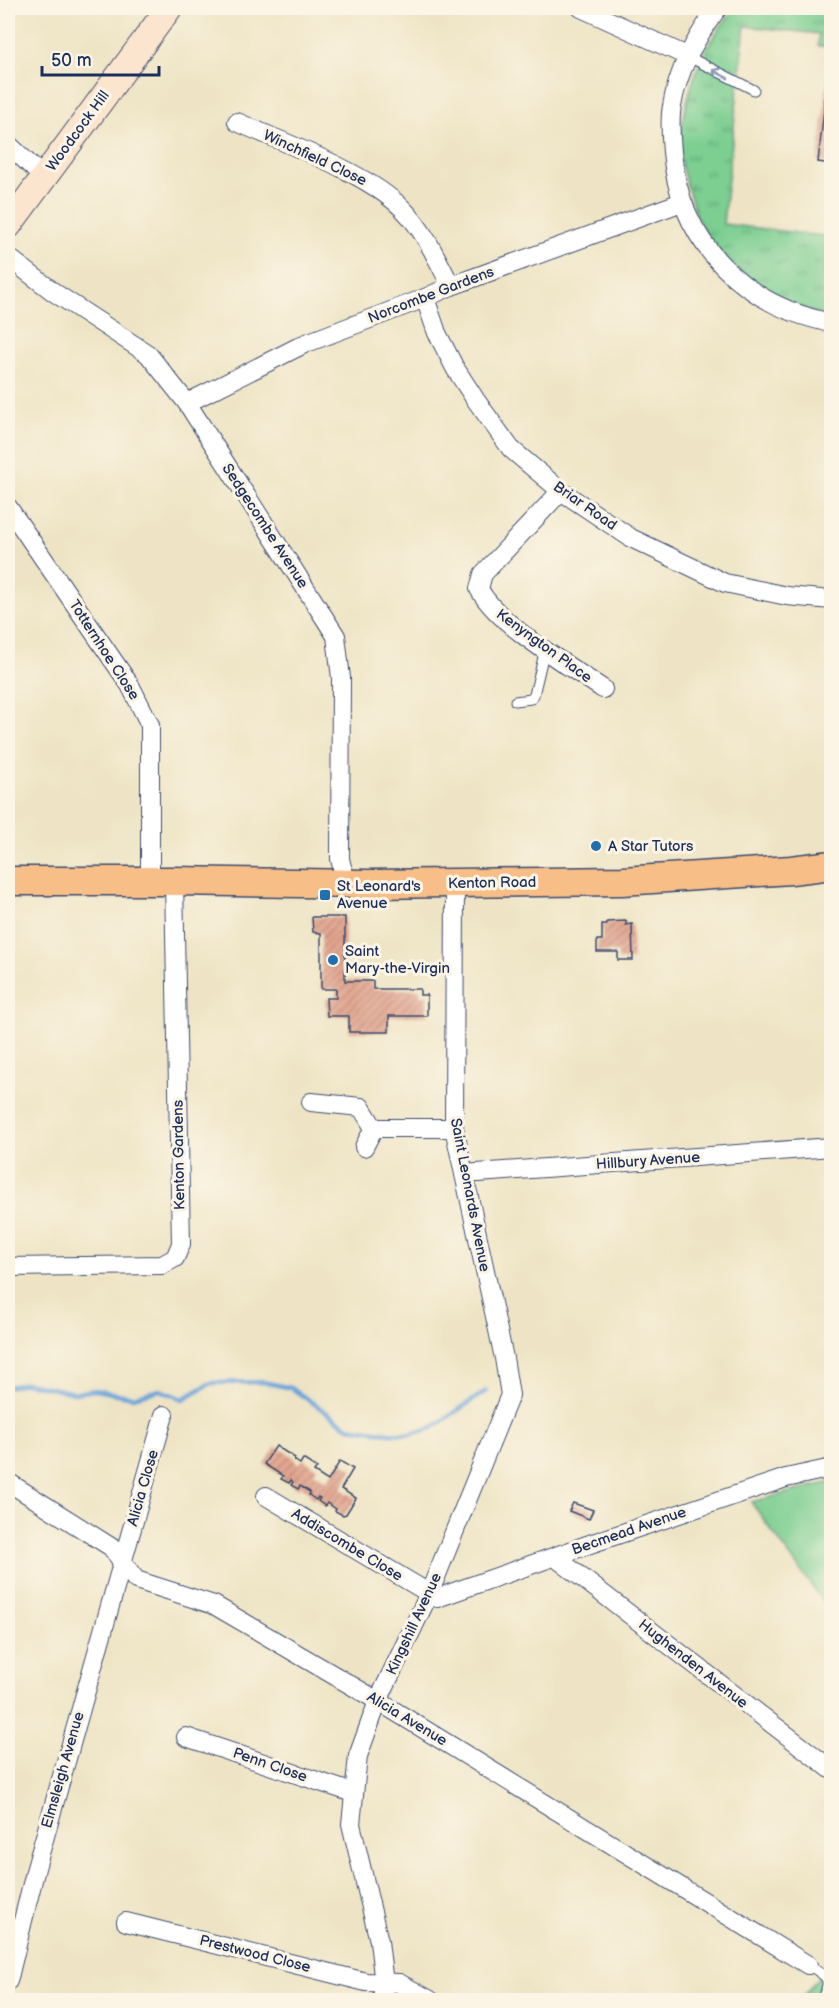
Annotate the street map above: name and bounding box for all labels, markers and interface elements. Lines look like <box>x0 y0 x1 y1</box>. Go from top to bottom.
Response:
scale bar <box>42 39 159 77</box>
text: 50 m <box>51 50 92 71</box>
one-way arrow <box>712 68 729 80</box>
street label: Woodcock Hill <box>42 87 114 175</box>
street label: Winchfield Close <box>260 126 370 190</box>
street label: Norcombe Gardens <box>365 262 497 328</box>
street label: Sedgecombe Avenue <box>218 460 312 592</box>
street label: Briar Road <box>549 477 621 535</box>
street label: Totternhoe Close <box>64 596 144 704</box>
street label: Kenyngton Place <box>492 605 596 687</box>
place label: A Star Tutors <box>608 837 694 856</box>
marker: A Star Tutors <box>589 839 603 853</box>
street label: Kenton Road <box>448 873 536 893</box>
place label: St Leonard's Avenue <box>337 877 421 913</box>
marker: St Leonard's Avenue <box>318 888 332 902</box>
place label: Saint Mary-the-Virgin <box>345 942 450 978</box>
marker: Saint Mary-the-Virgin <box>326 953 340 967</box>
street label: Kenton Gardens <box>169 1099 189 1210</box>
street label: Saint Leonards Avenue <box>446 1116 494 1274</box>
street label: Hillbury Avenue <box>595 1148 701 1174</box>
street label: Alicia Close <box>123 1447 163 1528</box>
street label: Becmead Avenue <box>569 1502 689 1560</box>
street label: Addiscombe Close <box>288 1504 406 1586</box>
street label: Kingshill Avenue <box>382 1570 446 1678</box>
street label: Hughenden Avenue <box>634 1615 752 1713</box>
street label: Alicia Avenue <box>363 1688 451 1750</box>
street label: Elmsleigh Avenue <box>37 1710 89 1830</box>
street label: Penn Close <box>230 1743 310 1787</box>
street label: Prestwood Close <box>197 1931 313 1977</box>

